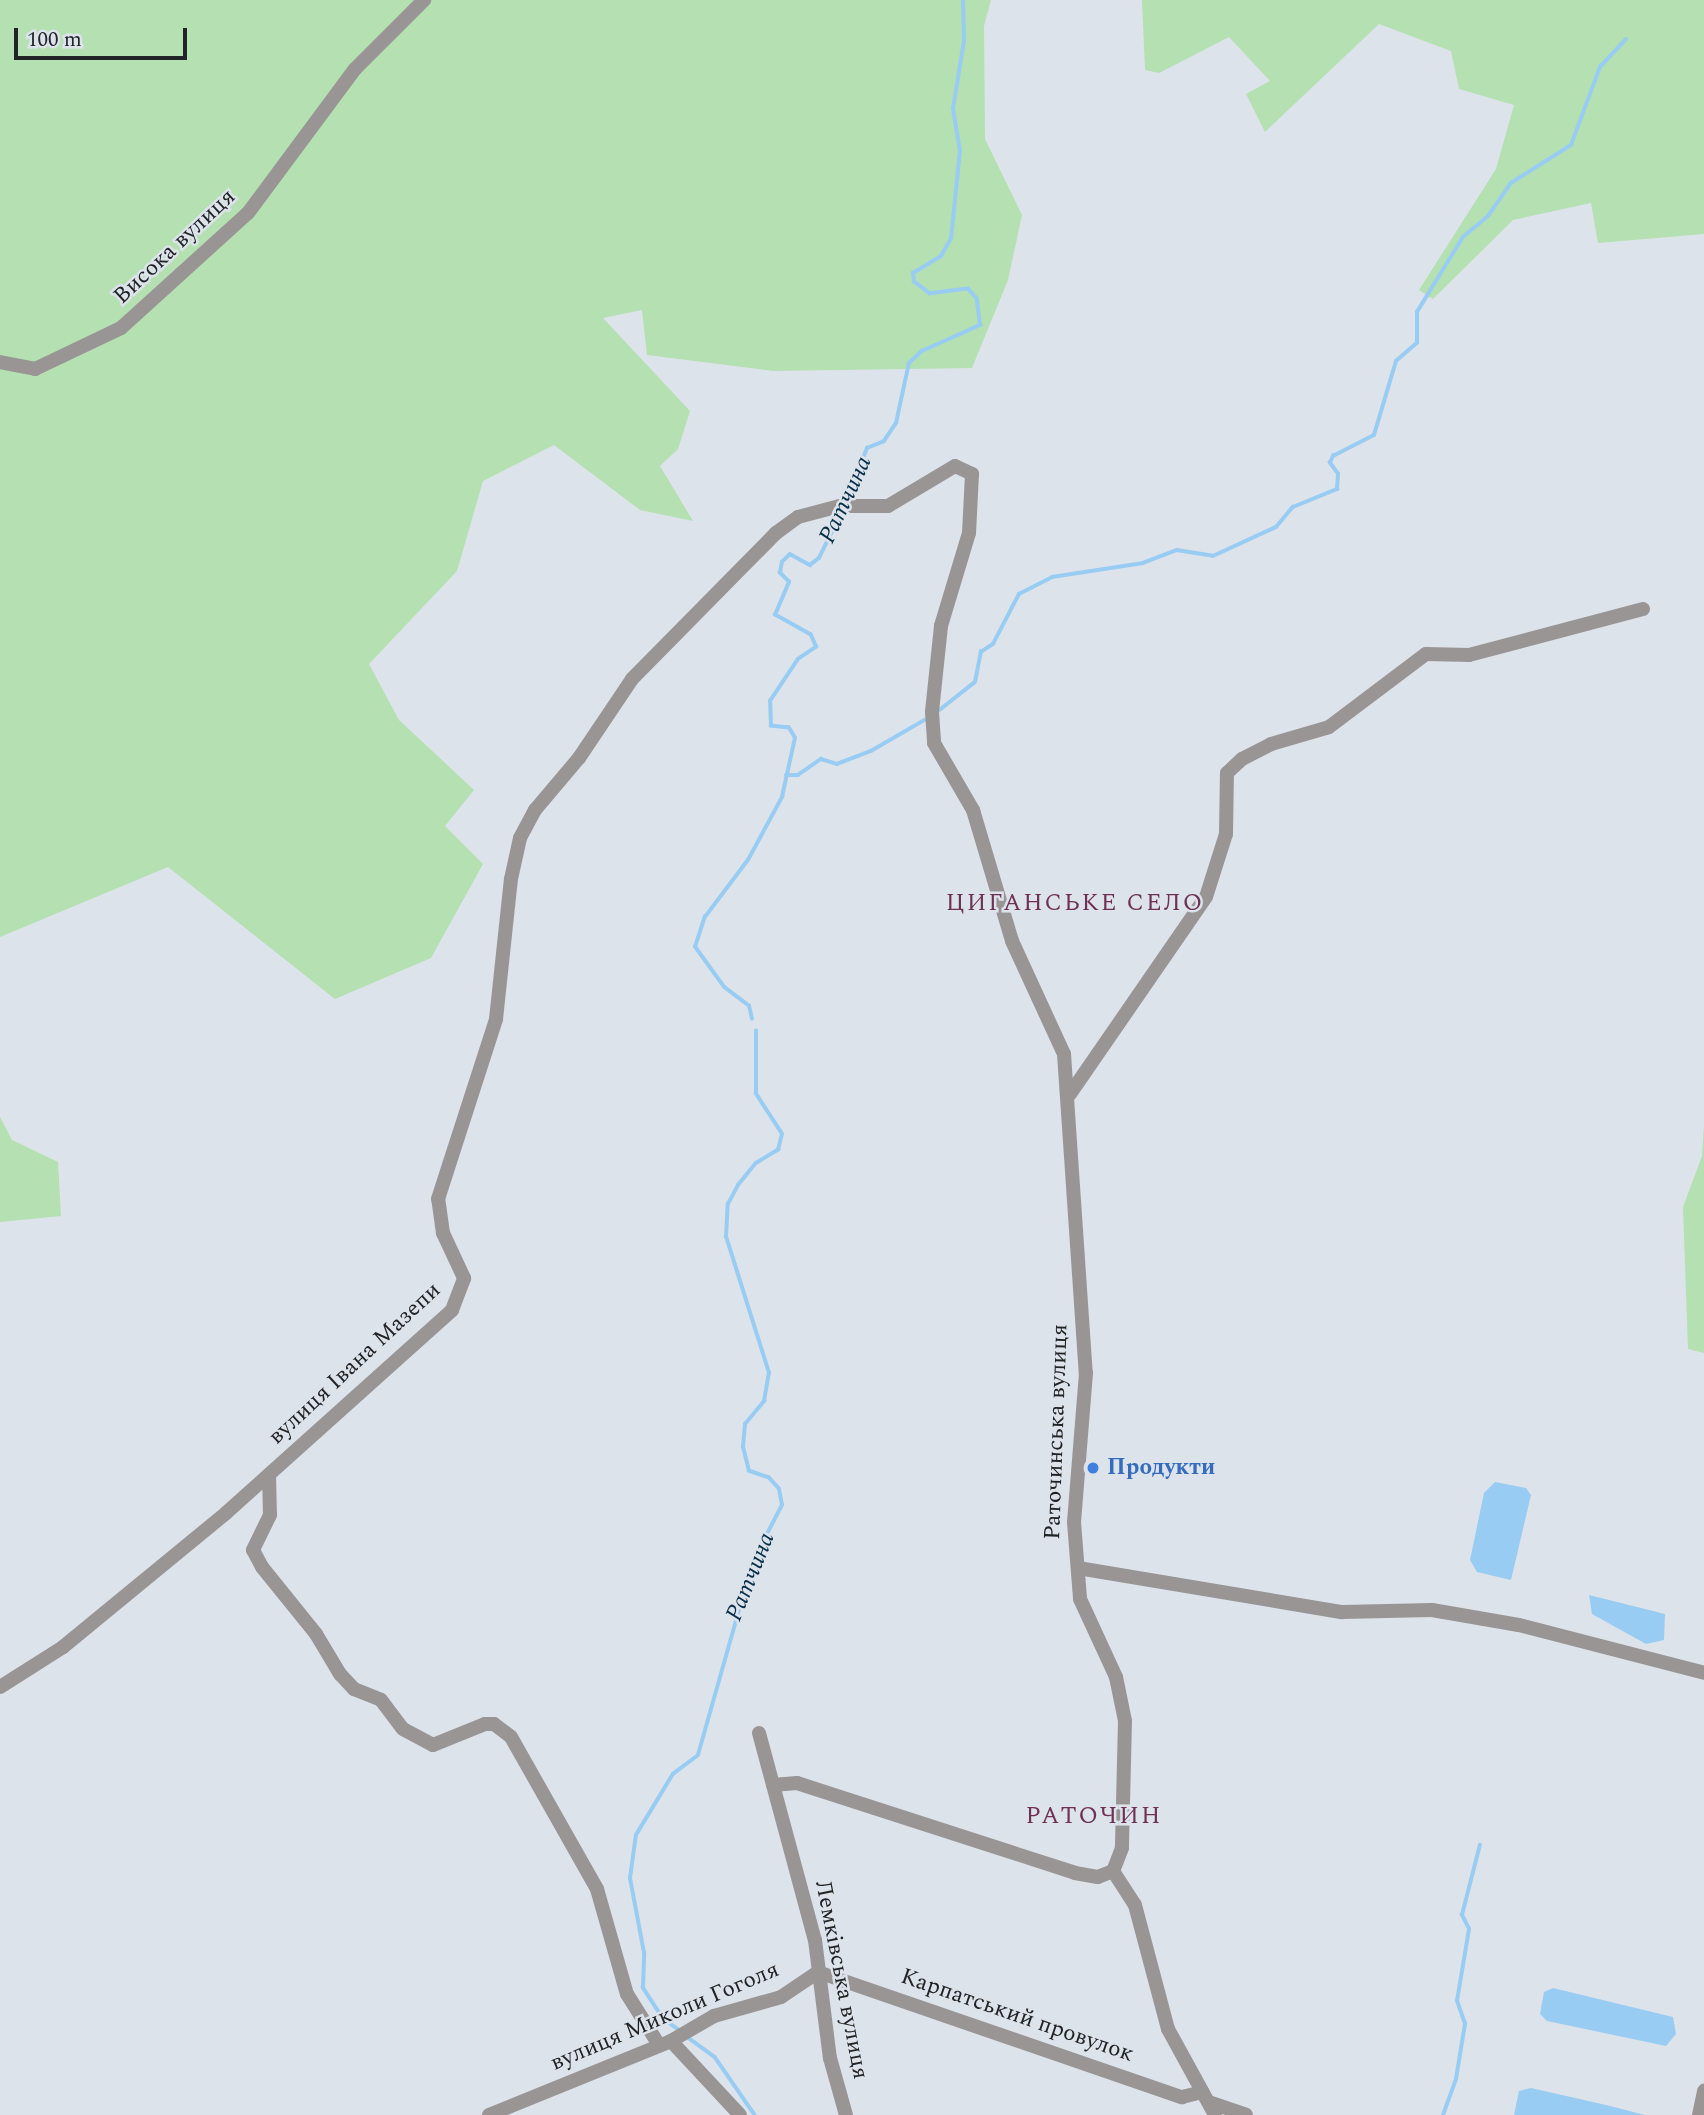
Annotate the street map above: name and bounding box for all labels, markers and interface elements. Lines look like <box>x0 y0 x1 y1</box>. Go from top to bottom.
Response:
scale bar <box>18 14 191 58</box>
text: 100 m <box>27 24 82 56</box>
street label: Висока вулиця <box>108 183 242 311</box>
water label: Ратчина <box>813 452 879 548</box>
district label: ЦИГАНСЬКЕ СЕЛО <box>948 890 1202 918</box>
street label: вулиця Івана Мазепи <box>263 1277 447 1451</box>
street label: Раточинська вулиця <box>1039 1324 1075 1540</box>
place label: Продукти <box>1107 1454 1215 1482</box>
marker: Продукти <box>1085 1460 1101 1476</box>
water label: Ратчина <box>720 1529 782 1625</box>
district label: РАТОЧИН <box>1026 1803 1162 1831</box>
street label: Лемківська вулиця <box>808 1878 874 2082</box>
street label: вулиця Миколи Гоголя <box>547 1956 783 2078</box>
street label: Карпатський провулок <box>897 1963 1137 2069</box>

